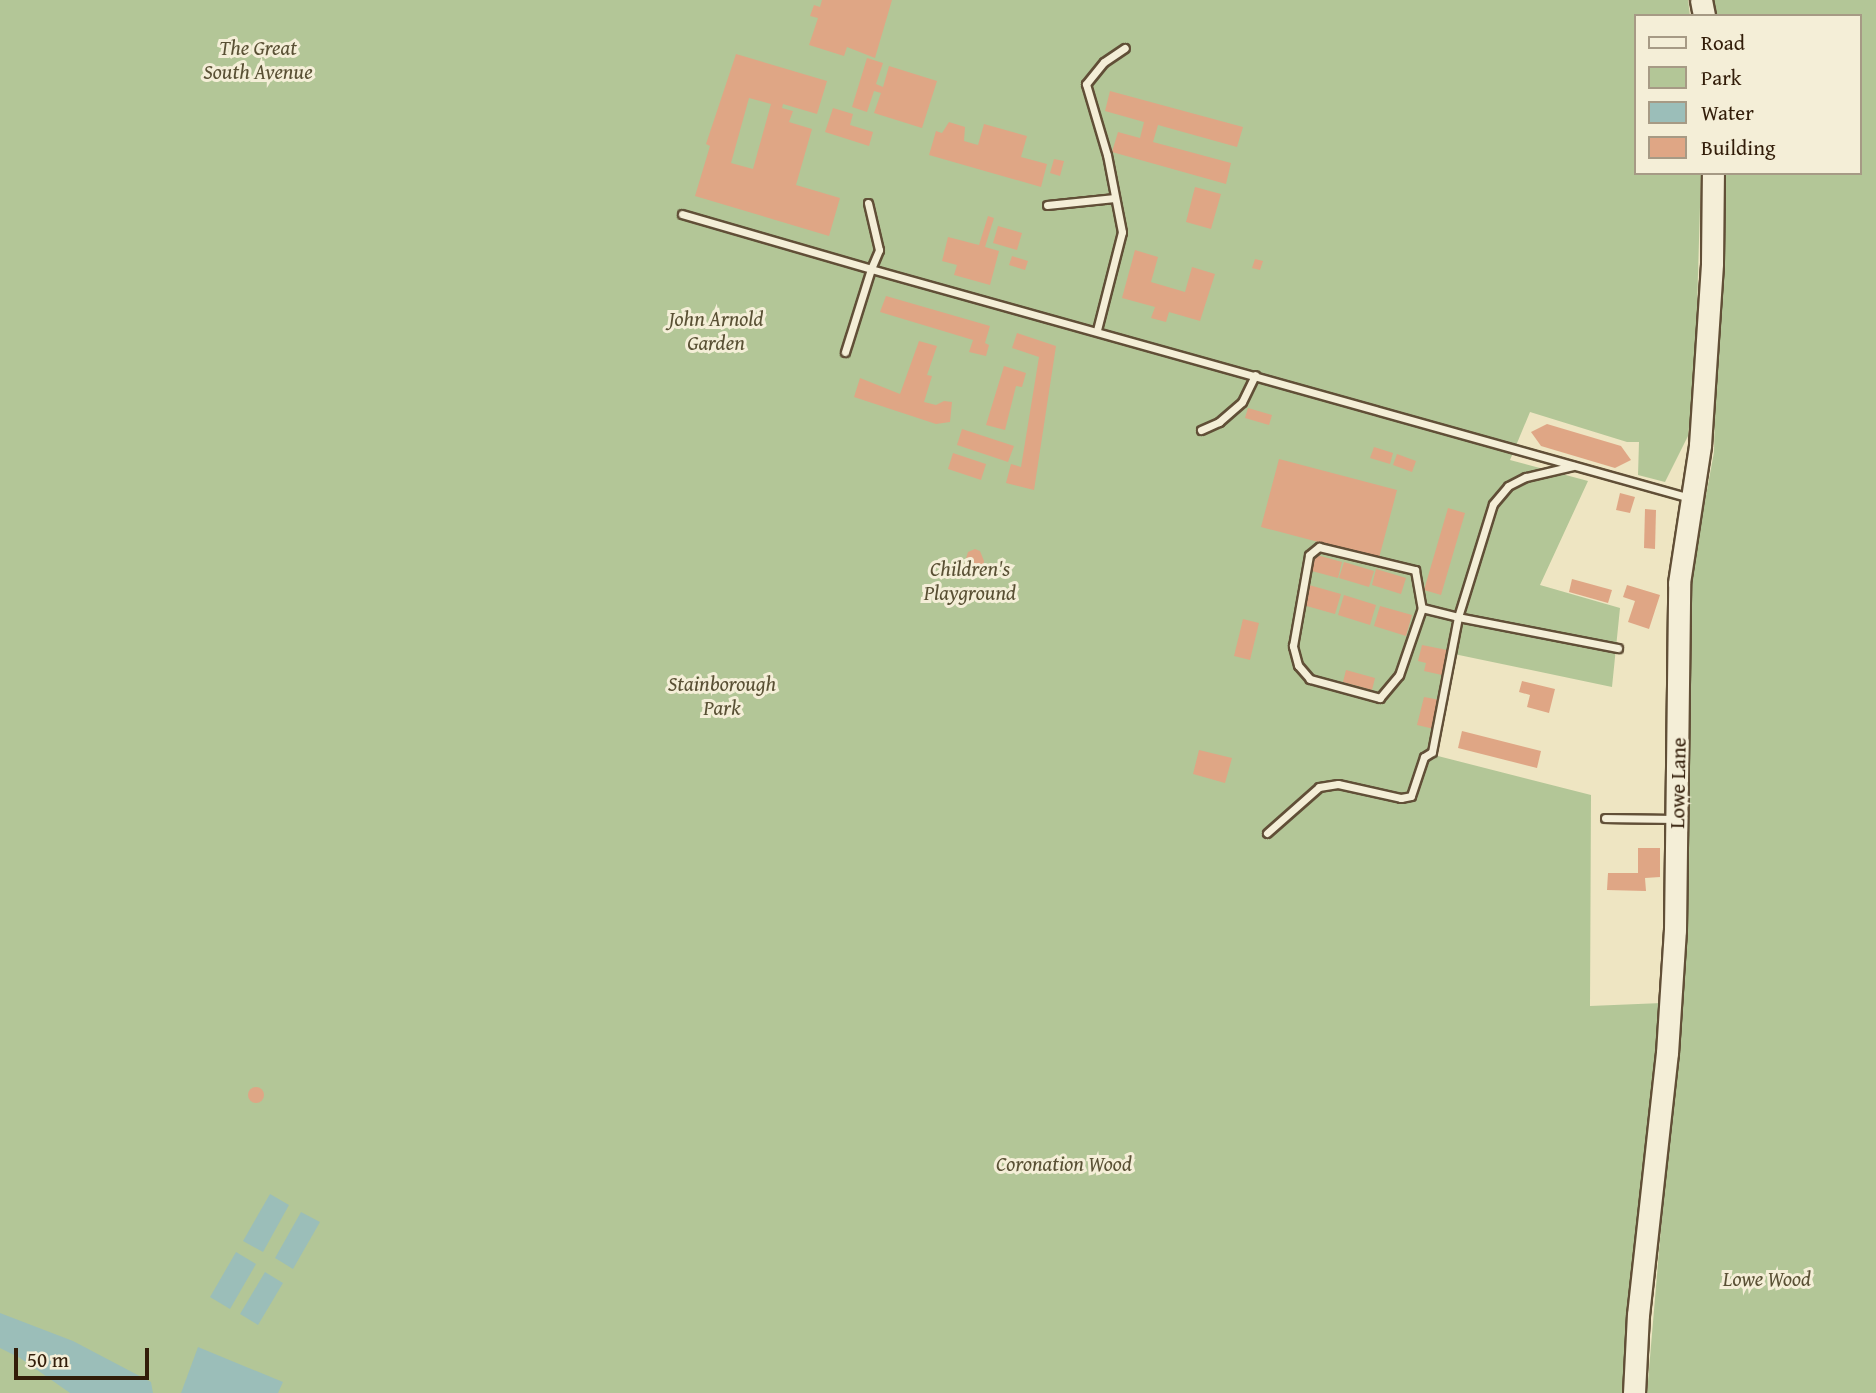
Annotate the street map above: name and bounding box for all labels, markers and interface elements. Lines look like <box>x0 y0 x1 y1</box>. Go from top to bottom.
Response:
legend <box>1634 14 1862 175</box>
text: Road <box>1701 27 1745 58</box>
park label: The Great South Avenue <box>203 35 313 85</box>
text: Park <box>1701 62 1742 93</box>
text: Water <box>1701 97 1754 128</box>
text: Building <box>1701 132 1775 163</box>
park label: John Arnold Garden <box>668 306 764 356</box>
park label: Children's Playground <box>924 556 1016 606</box>
park label: Stainborough Park <box>668 671 776 721</box>
street label: Lowe Lane <box>1665 737 1691 829</box>
park label: Coronation Wood <box>996 1151 1132 1177</box>
park label: Lowe Wood <box>1723 1266 1811 1292</box>
scale bar <box>18 1334 152 1378</box>
text: 50 m <box>27 1344 69 1375</box>

